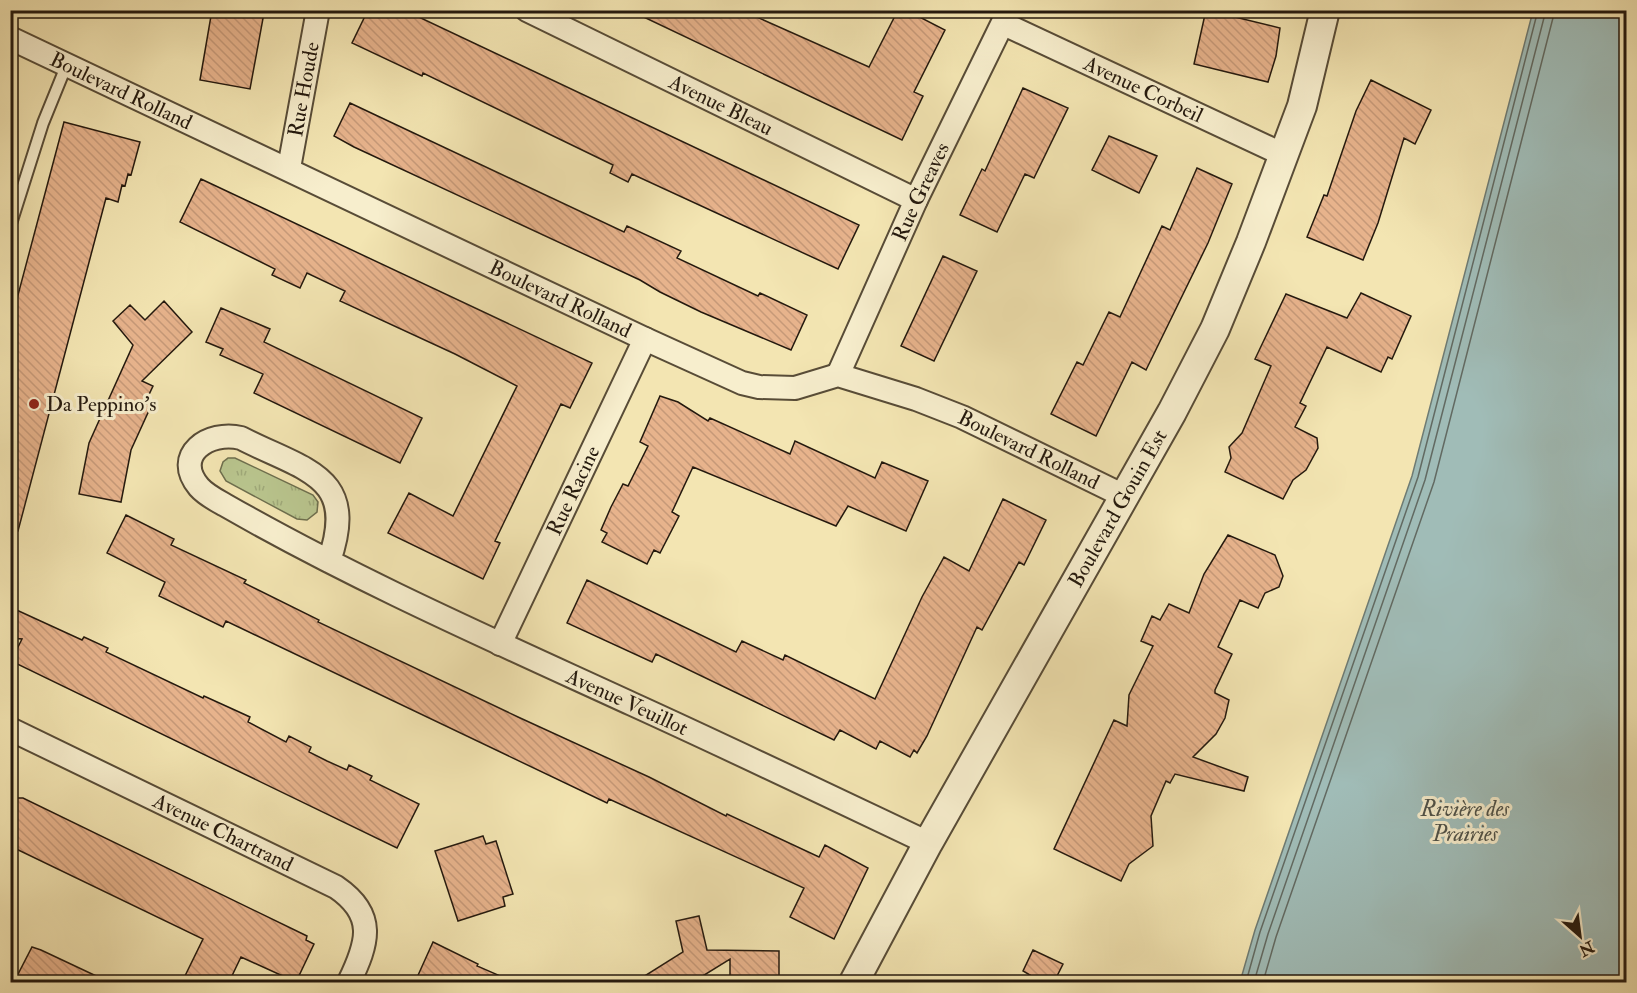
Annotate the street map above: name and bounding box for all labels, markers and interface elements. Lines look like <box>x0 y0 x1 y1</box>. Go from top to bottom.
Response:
street label: Rue Houde <box>282 40 326 139</box>
street label: Boulevard Rolland <box>45 46 197 137</box>
street label: Avenue Corbeil <box>1078 50 1208 129</box>
street label: Avenue Bleau <box>663 68 777 142</box>
street label: Rue Greaves <box>886 138 956 246</box>
street label: Boulevard Rolland <box>485 254 636 345</box>
place label: Da Peppino's <box>46 391 156 418</box>
marker: Da Peppino's <box>27 397 41 411</box>
street label: Boulevard Rolland <box>953 404 1104 496</box>
street label: Boulevard Gouin Est <box>1062 425 1173 593</box>
street label: Rue Racine <box>541 441 606 540</box>
street label: Avenue Veuillot <box>561 662 693 742</box>
street label: Avenue Chartrand <box>148 787 298 879</box>
water label: Rivière des Prairies <box>1420 795 1510 848</box>
north arrow <box>1550 906 1610 966</box>
text: N <box>1575 936 1598 961</box>

